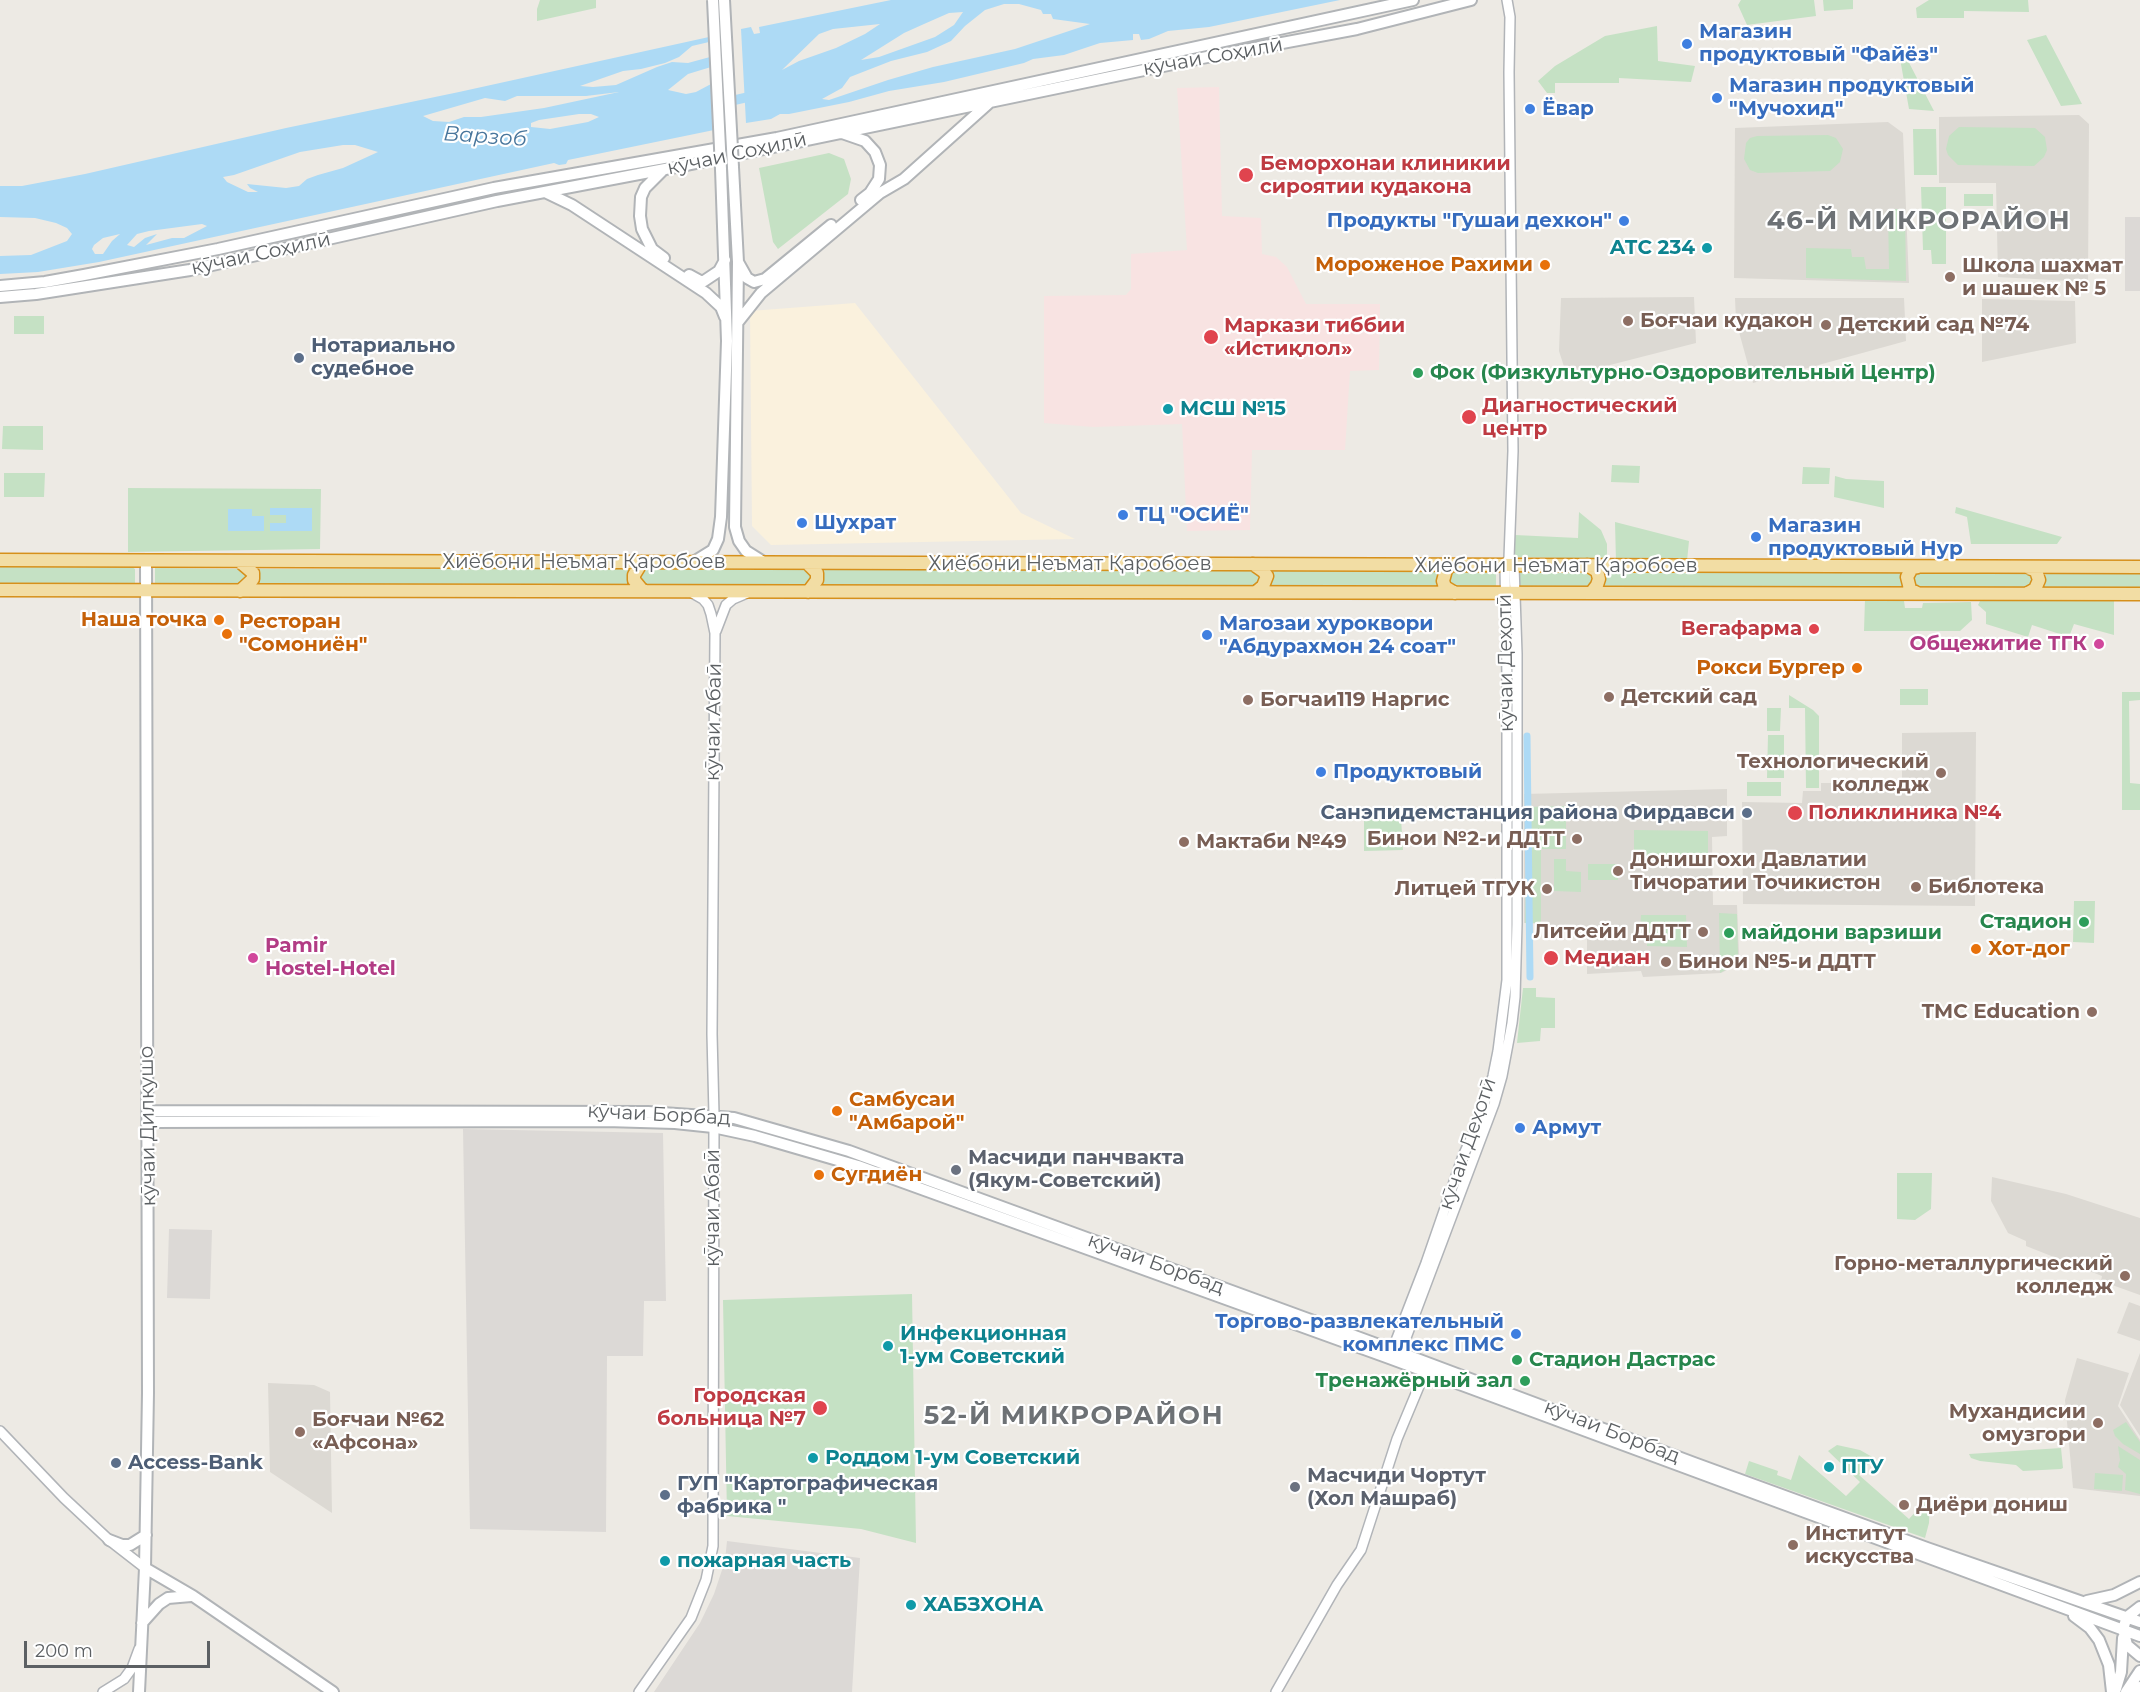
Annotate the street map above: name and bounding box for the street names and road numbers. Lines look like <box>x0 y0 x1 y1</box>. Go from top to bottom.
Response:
street label: кӯчаи Соҳилӣ <box>1141 33 1285 81</box>
street label: кӯчаи Соҳилӣ <box>665 128 809 180</box>
street label: кӯчаи Соҳилӣ <box>189 228 333 280</box>
street label: Хиёбони Неъмат Қаробоев <box>442 550 726 574</box>
street label: Хиёбони Неъмат Қаробоев <box>928 552 1212 576</box>
street label: Хиёбони Неъмат Қаробоев <box>1414 554 1698 578</box>
street label: кӯчаи Деҳотӣ <box>1493 594 1519 732</box>
street label: кӯчаи Абаӣ <box>701 663 727 781</box>
street label: кӯчаи Дилкушо <box>135 1045 161 1207</box>
street label: кӯчаи Деҳотӣ <box>1434 1075 1502 1213</box>
street label: кӯчаи Борбад <box>587 1099 731 1131</box>
street label: кӯчаи Абаӣ <box>701 1149 725 1267</box>
street label: кӯчаи Борбад <box>1084 1228 1228 1300</box>
street label: кӯчаи Борбад <box>1541 1395 1683 1469</box>

